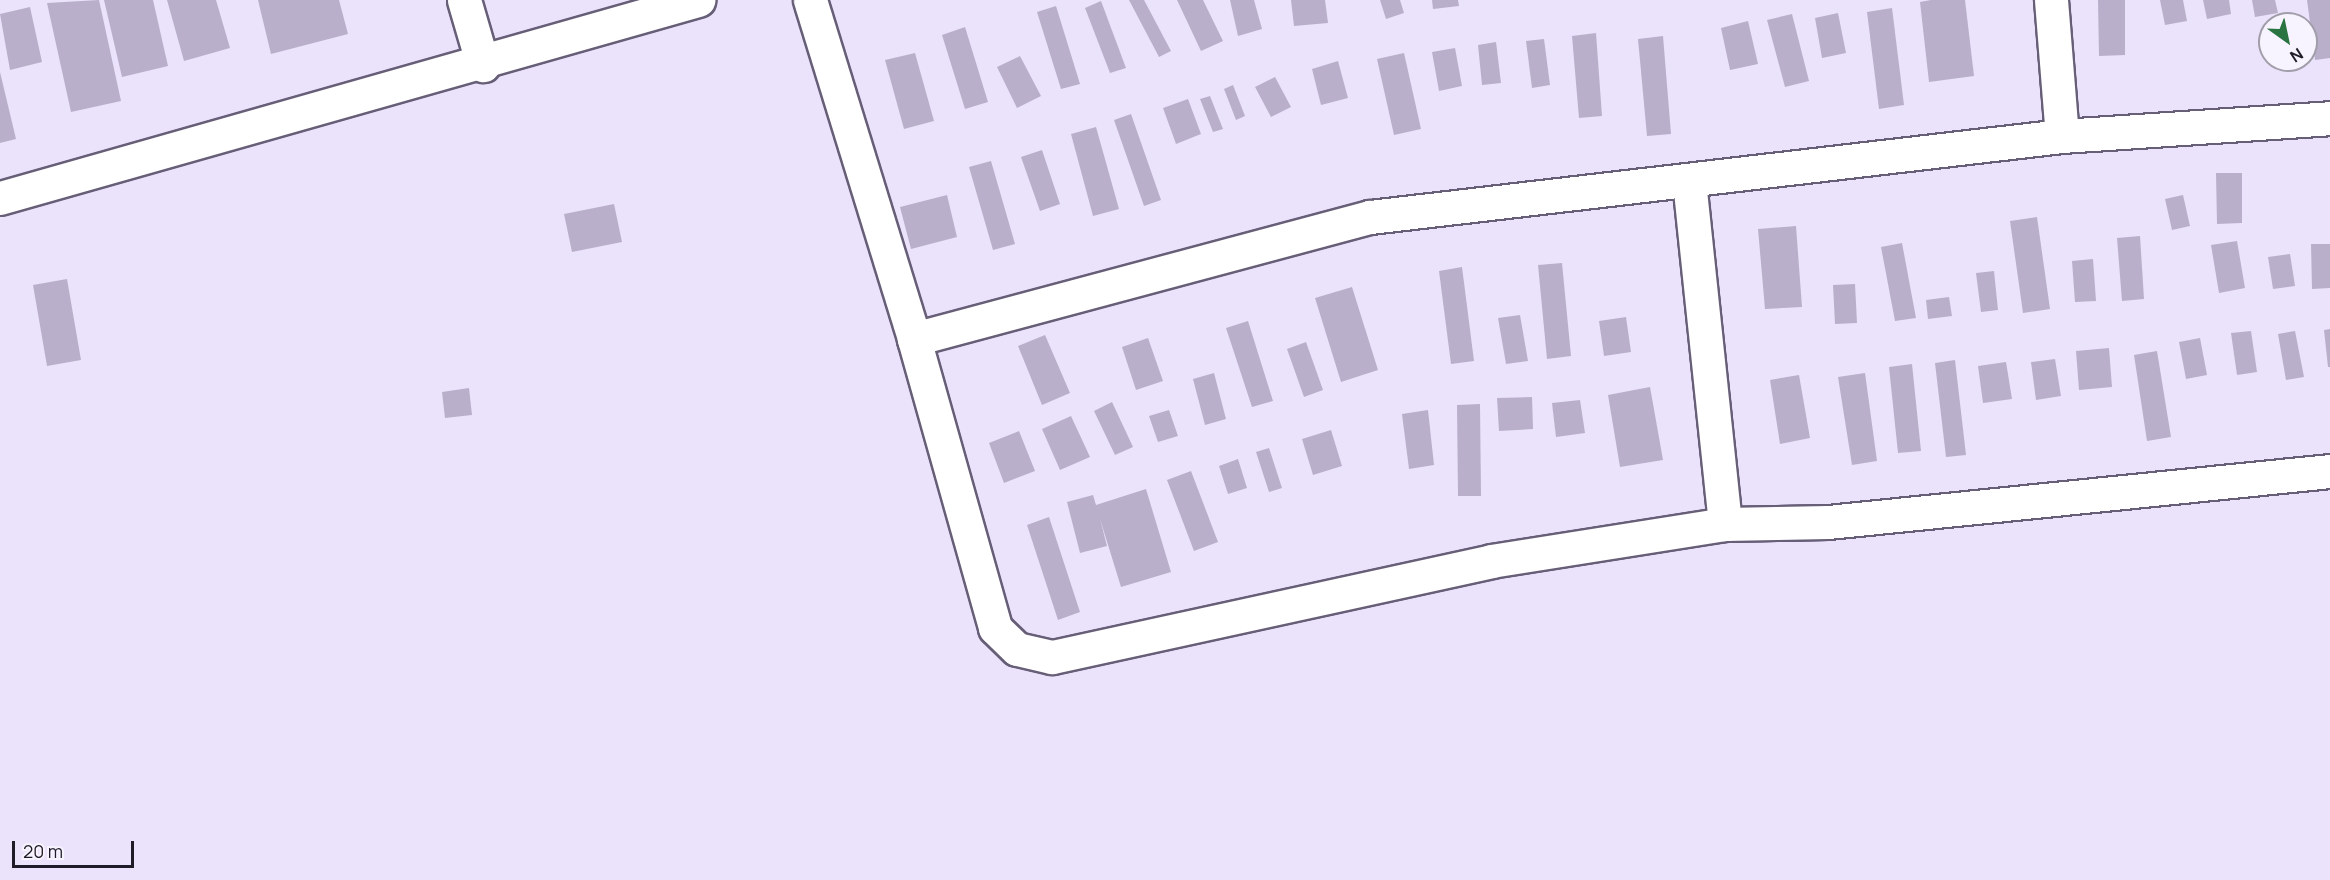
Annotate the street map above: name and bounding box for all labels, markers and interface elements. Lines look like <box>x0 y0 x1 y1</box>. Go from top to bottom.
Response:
north arrow <box>2258 12 2318 72</box>
text: N <box>2286 43 2308 68</box>
scale bar <box>15 829 136 867</box>
text: 20 m <box>23 839 63 863</box>

